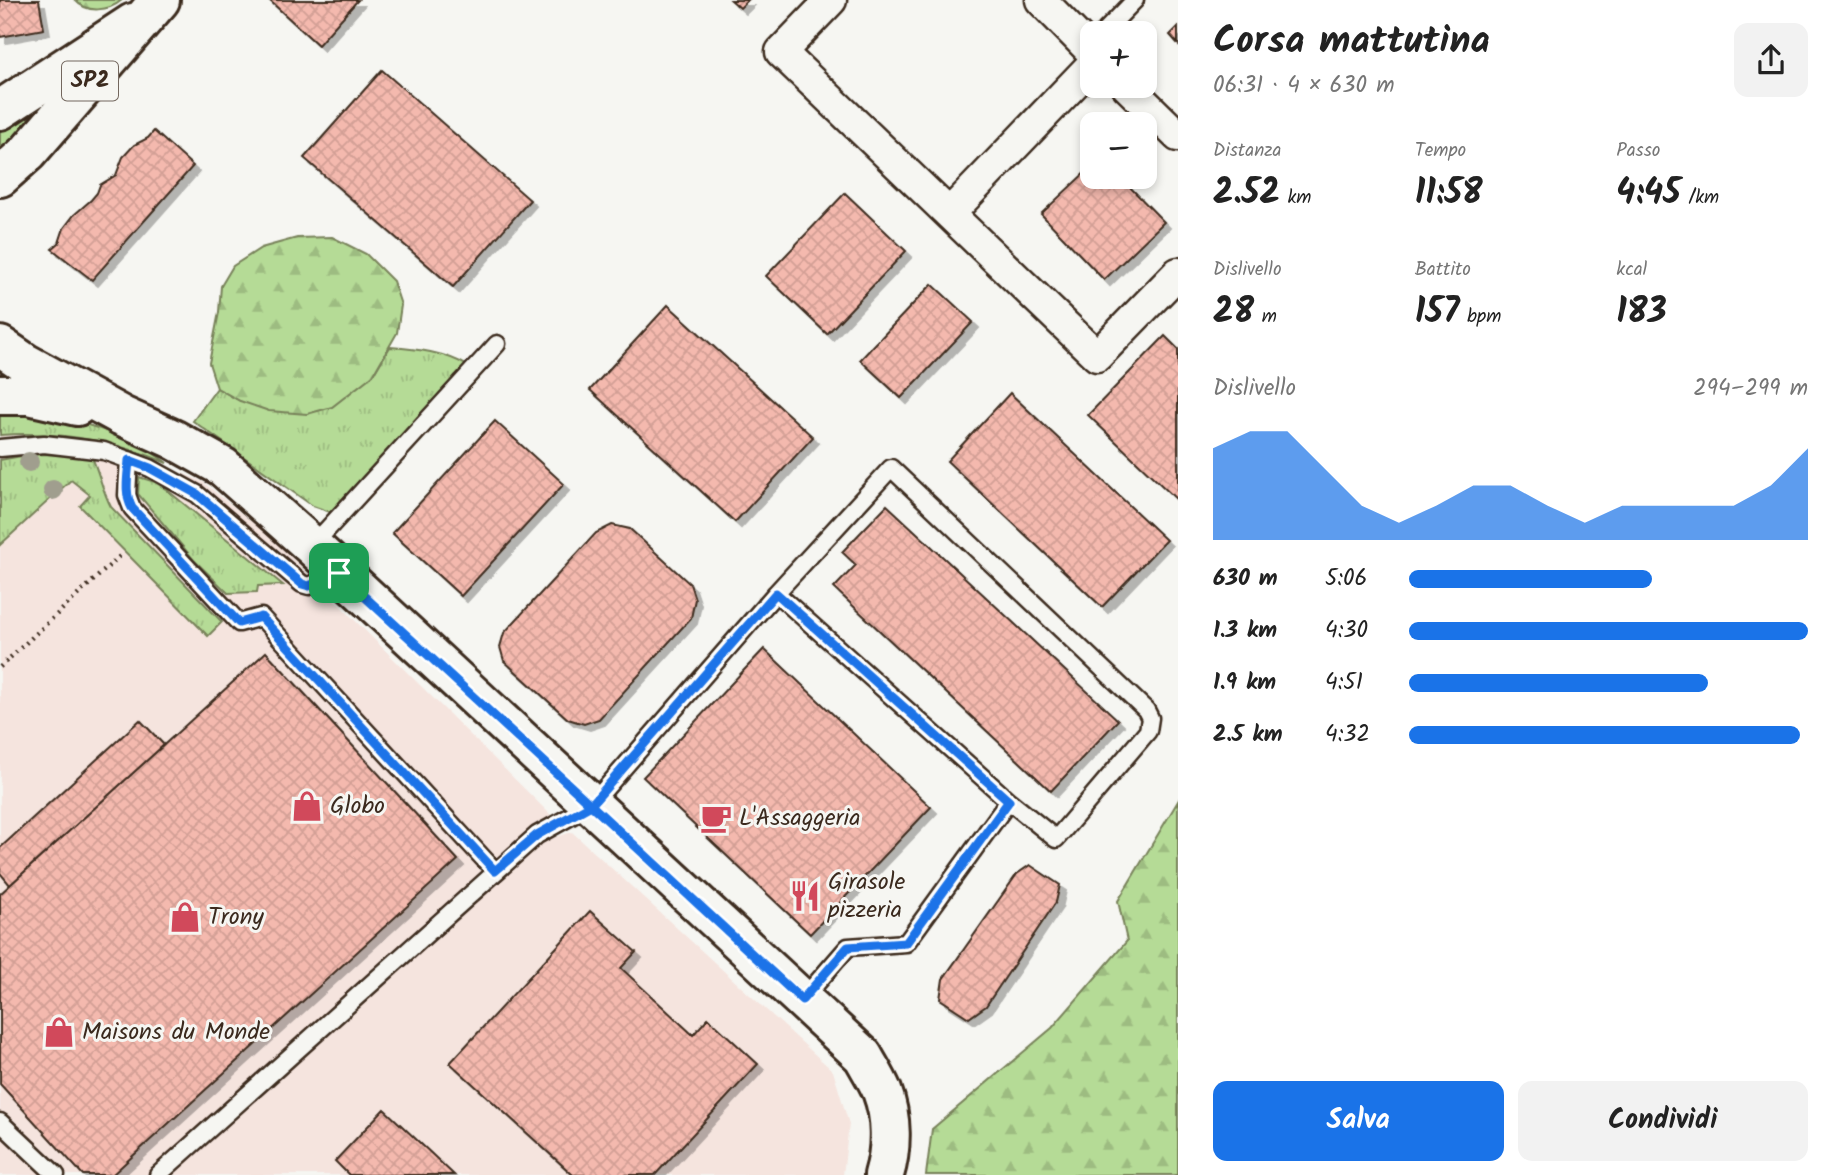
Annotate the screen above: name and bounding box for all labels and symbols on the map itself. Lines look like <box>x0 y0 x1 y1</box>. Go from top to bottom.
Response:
road number: SP2 <box>62 61 118 100</box>
pin <box>309 543 369 603</box>
place label: Globo <box>330 787 385 826</box>
shop icon: Globo <box>290 789 324 823</box>
place label: L'Assaggeria <box>739 799 860 838</box>
cafe icon: L'Assaggeria <box>699 801 733 835</box>
place label: Girasole pizzeria <box>827 863 906 930</box>
restaurant icon: Girasole pizzeria <box>788 879 822 913</box>
place label: Trony <box>208 898 264 937</box>
shop icon: Trony <box>168 900 202 934</box>
place label: Maisons du Monde <box>82 1013 270 1052</box>
shop icon: Maisons du Monde <box>42 1015 76 1049</box>

